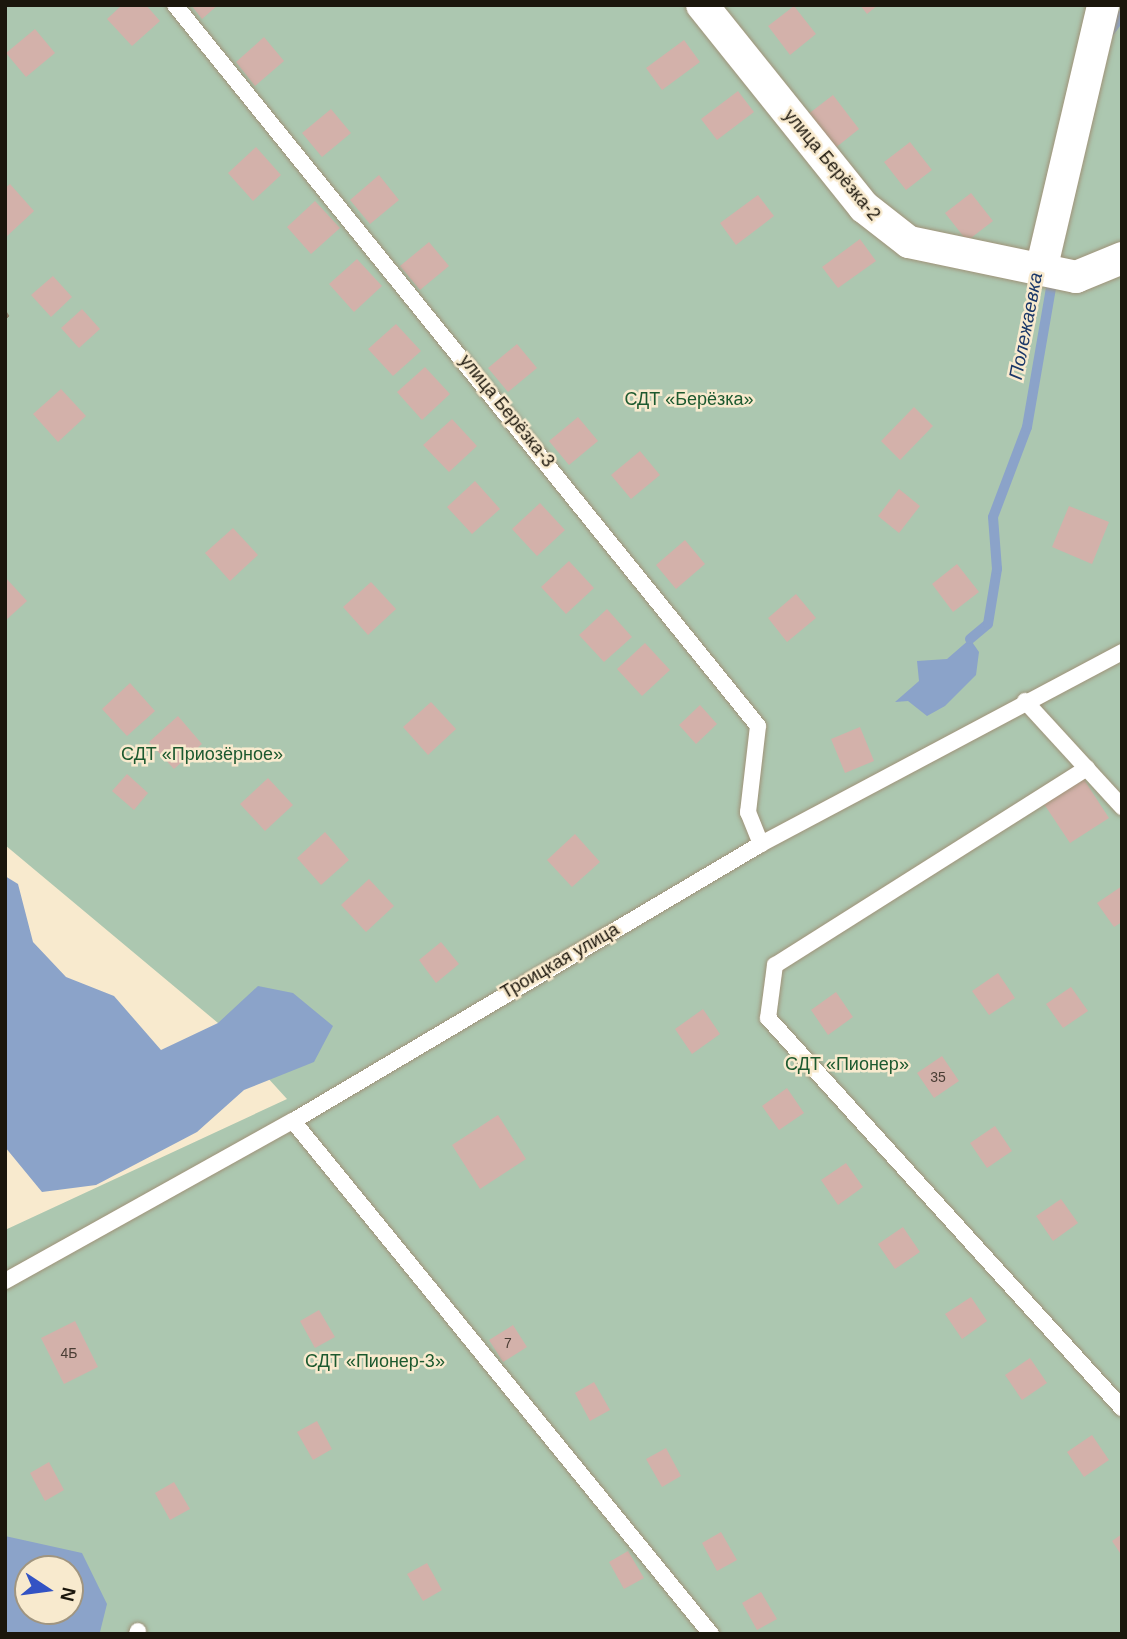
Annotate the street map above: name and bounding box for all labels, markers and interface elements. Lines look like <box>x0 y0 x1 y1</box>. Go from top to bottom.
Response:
street label: улица Берёзка-2 <box>779 105 885 225</box>
water label: Полежаевка <box>1004 270 1048 382</box>
street label: улица Берёзка-3 <box>455 350 559 472</box>
park label: СДТ «Берёзка» <box>624 388 754 410</box>
park label: СДТ «Приозёрное» <box>121 743 283 765</box>
street label: Троицкая улица <box>497 918 623 1004</box>
park label: СДТ «Пионер» <box>785 1053 909 1075</box>
house number: 35 <box>930 1069 946 1085</box>
house number: 7 <box>504 1335 512 1351</box>
house number: 4Б <box>61 1345 77 1361</box>
park label: СДТ «Пионер-3» <box>305 1350 445 1372</box>
north arrow <box>14 1555 84 1625</box>
text: N <box>56 1585 80 1603</box>

